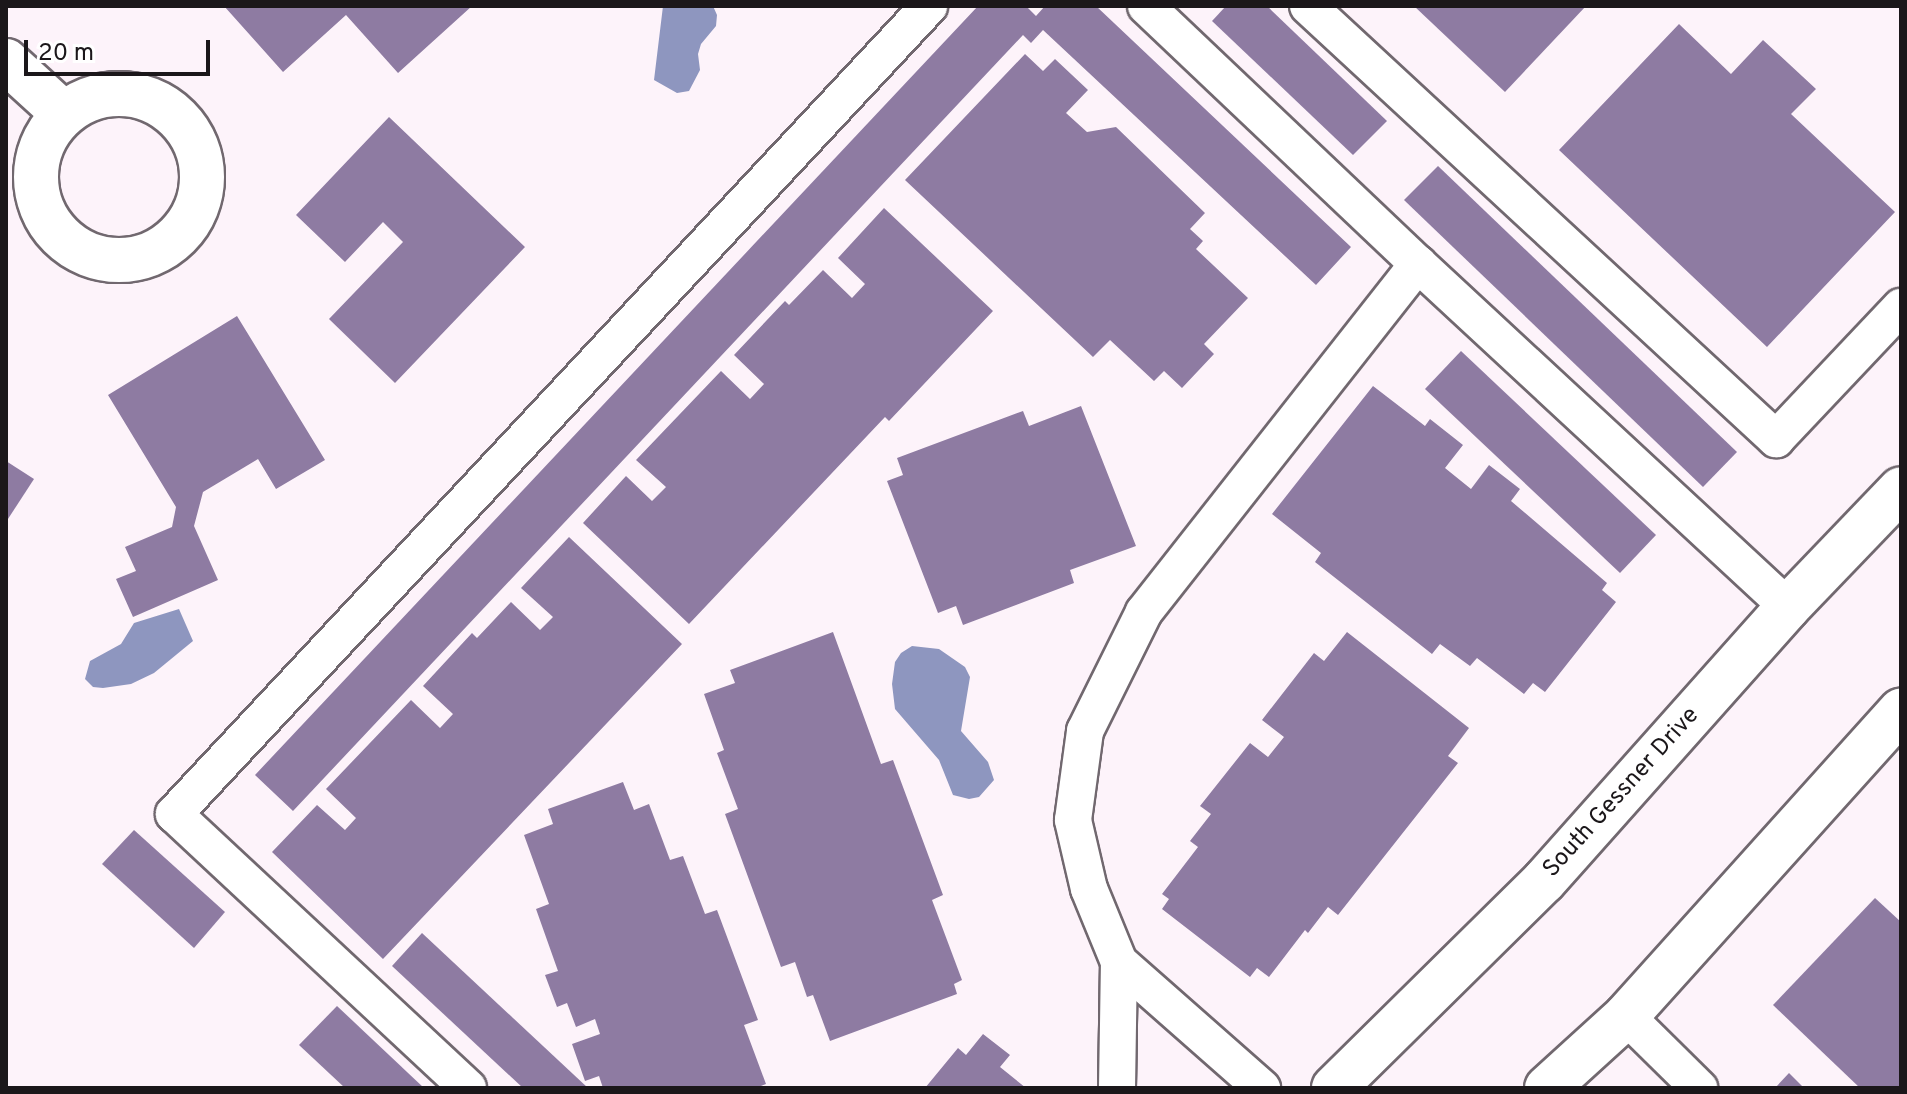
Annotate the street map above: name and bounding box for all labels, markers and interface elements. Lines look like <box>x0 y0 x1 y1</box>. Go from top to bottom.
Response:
scale bar <box>28 24 214 74</box>
text: 20 m <box>38 39 94 69</box>
street label: South Gessner Drive <box>1538 702 1706 884</box>

